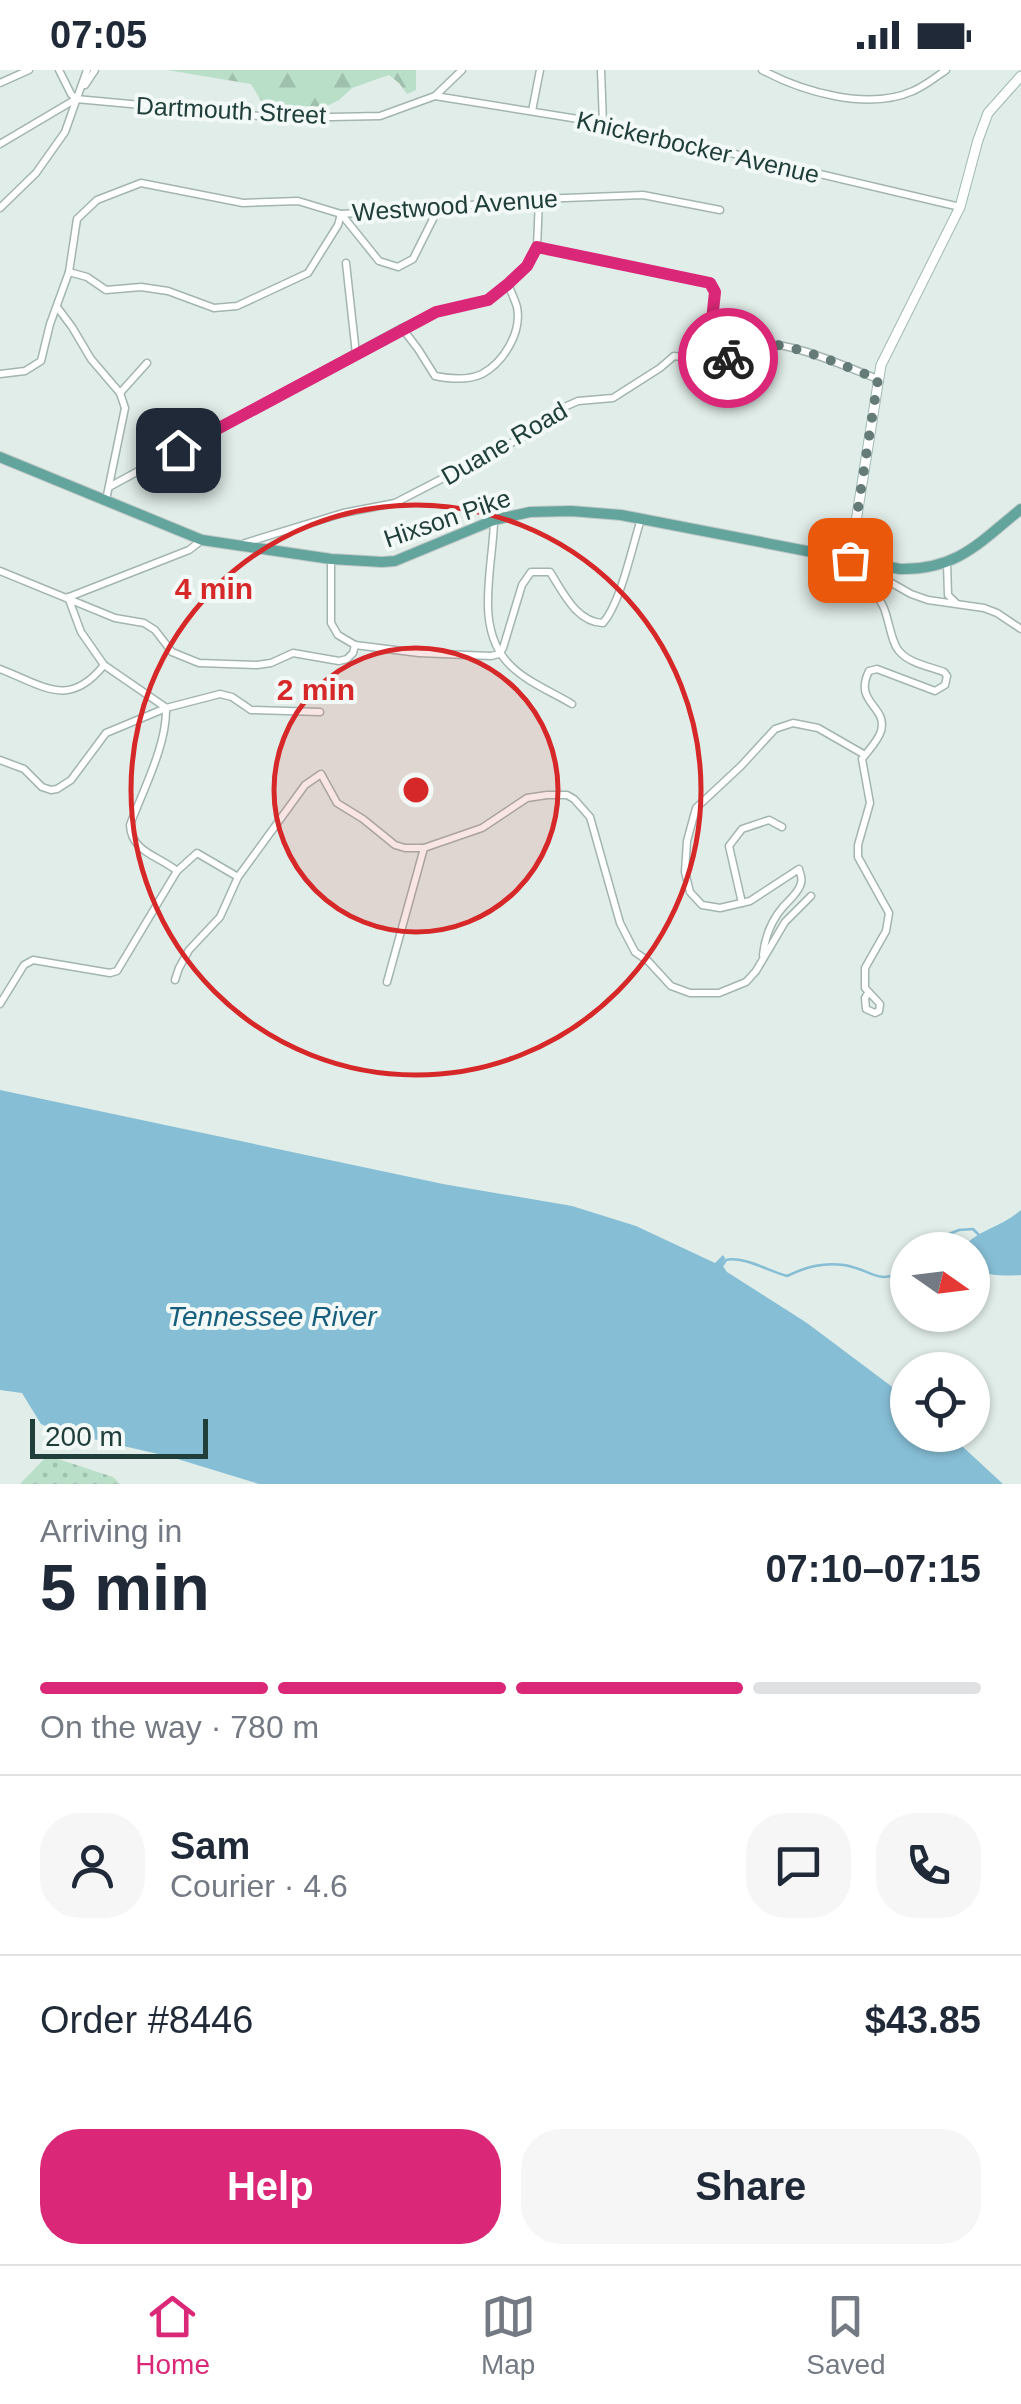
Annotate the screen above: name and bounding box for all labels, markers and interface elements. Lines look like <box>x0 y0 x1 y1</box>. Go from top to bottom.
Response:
text: 07:05 <box>50 14 147 56</box>
street label: Dartmouth Street <box>135 91 327 129</box>
street label: Knickerbocker Avenue <box>574 105 822 189</box>
street label: Westwood Avenue <box>351 184 559 226</box>
courier <box>678 308 778 408</box>
icon: bike <box>701 331 756 386</box>
street label: Duane Road <box>436 396 572 490</box>
pin <box>136 408 221 493</box>
icon: home <box>151 423 206 478</box>
street label: Hixson Pike <box>380 483 514 553</box>
pin <box>808 518 893 603</box>
icon: bag <box>823 533 878 588</box>
text: 4 min <box>175 572 253 605</box>
text: 2 min <box>277 673 355 706</box>
centre of rings <box>398 772 434 808</box>
north arrow <box>890 1232 990 1332</box>
map controls <box>890 1232 990 1452</box>
water label: Tennessee River <box>167 1301 378 1332</box>
button: locate <box>890 1352 990 1452</box>
scale bar <box>30 1414 208 1458</box>
text: 200 m <box>45 1421 123 1452</box>
text: Arriving in <box>40 1513 182 1549</box>
text: 07:10–07:15 <box>765 1548 981 1590</box>
text: 5 min <box>40 1551 210 1624</box>
text: On the way · 780 m <box>40 1709 319 1745</box>
button: person <box>40 1813 145 1918</box>
button: chat <box>746 1813 851 1918</box>
button: phone <box>876 1813 981 1918</box>
text: Sam <box>170 1825 250 1867</box>
text: Courier · 4.6 <box>170 1868 348 1904</box>
text: Order #8446 <box>40 1999 253 2041</box>
text: $43.85 <box>865 1999 981 2041</box>
button: Help <box>40 2129 501 2244</box>
button: Share <box>521 2129 981 2244</box>
tab: Home <box>135 2289 210 2381</box>
tab: Map <box>481 2289 536 2381</box>
tab: Saved <box>806 2289 886 2381</box>

